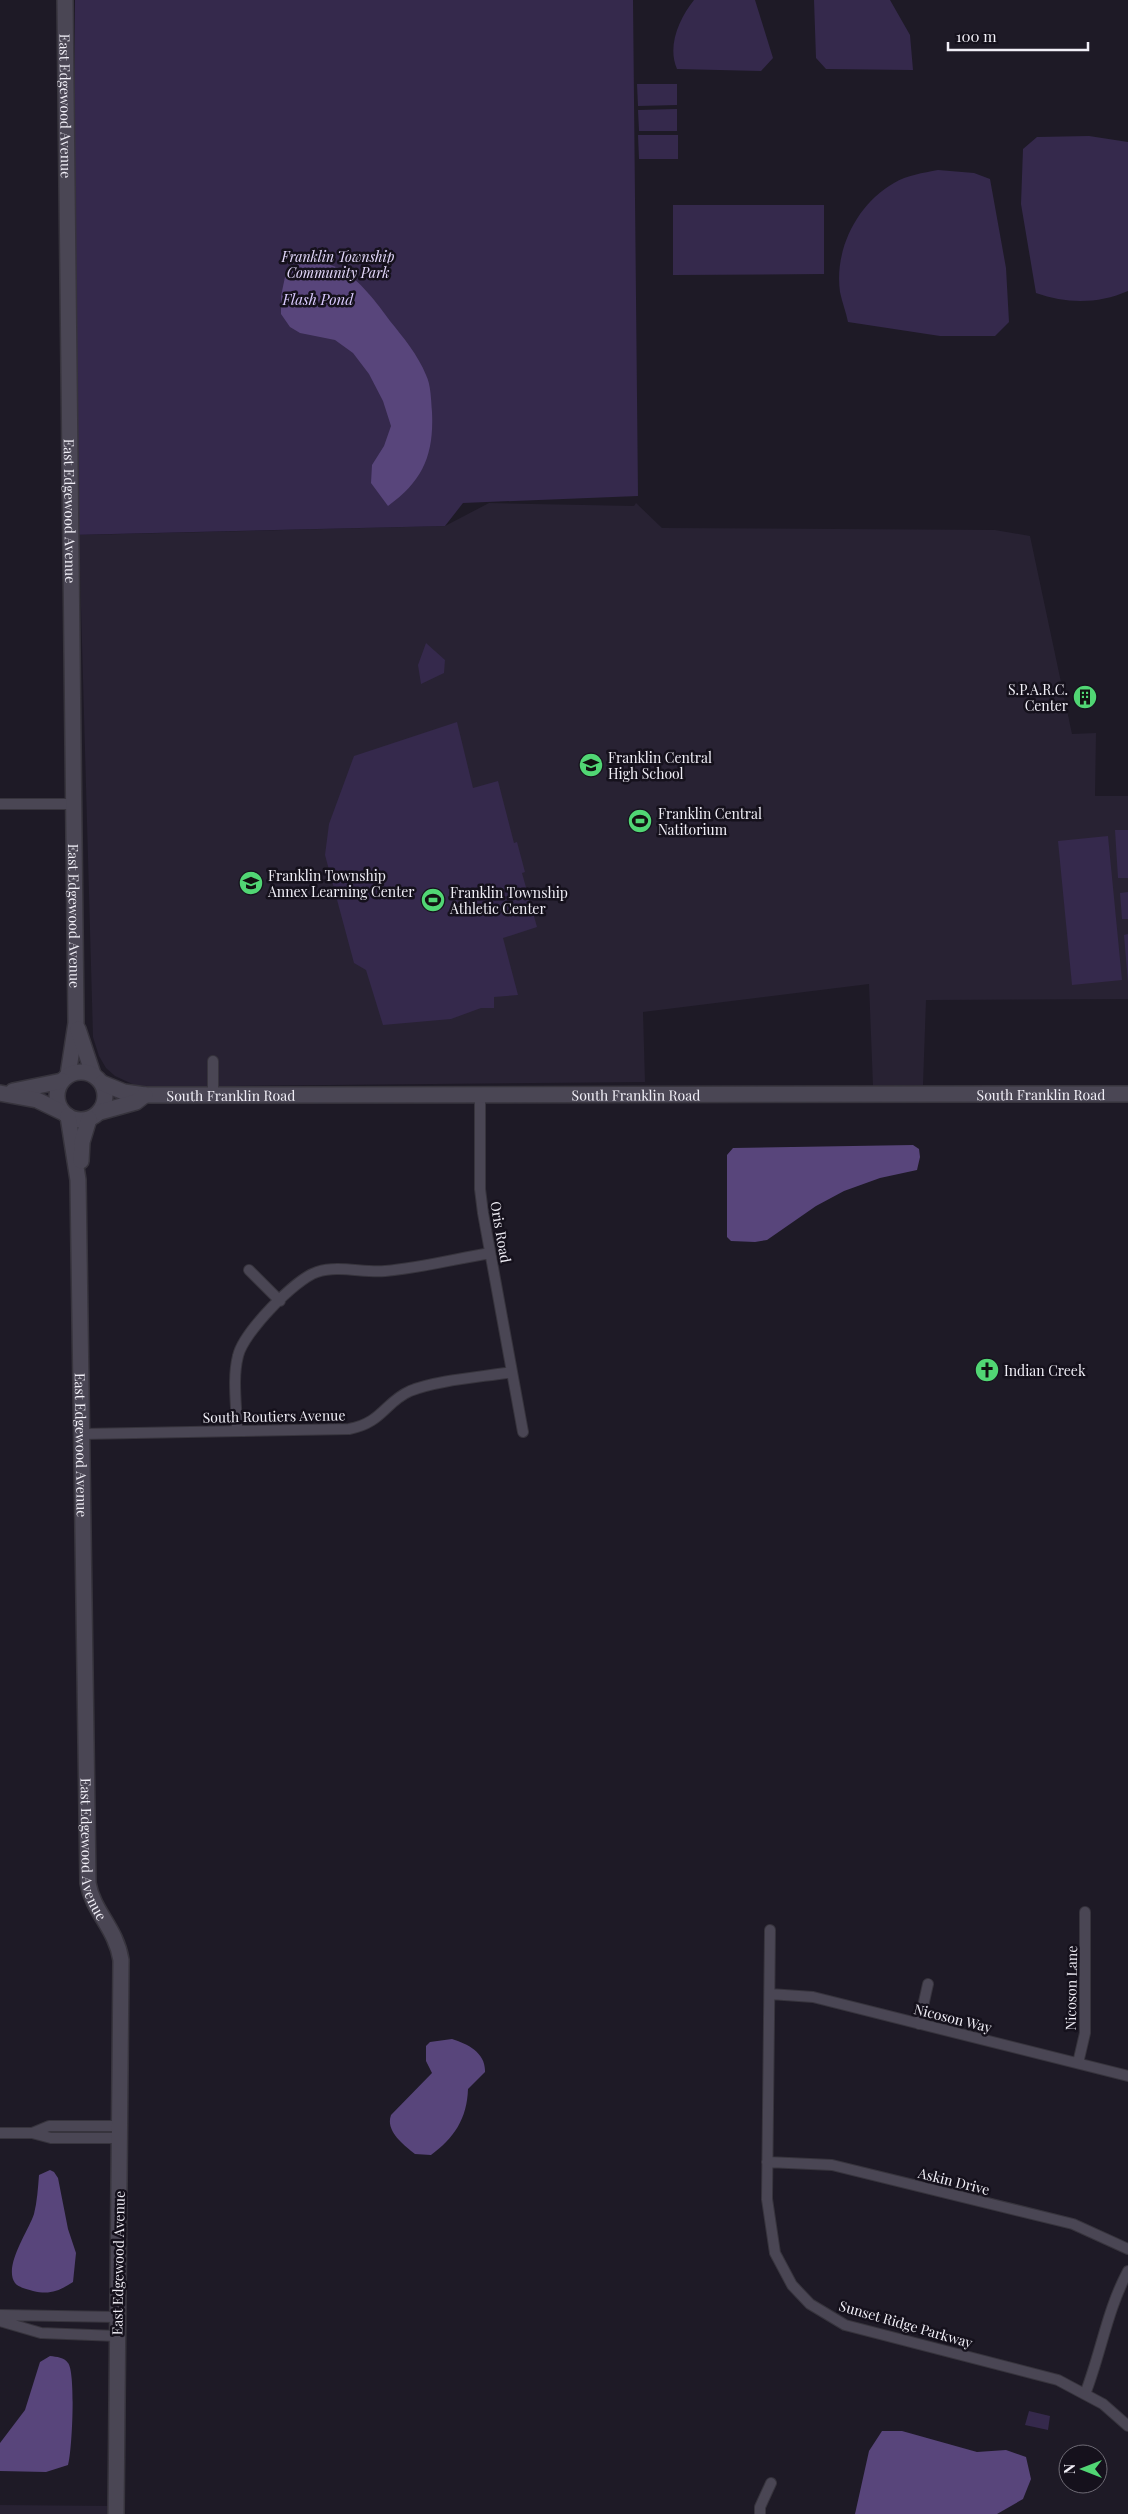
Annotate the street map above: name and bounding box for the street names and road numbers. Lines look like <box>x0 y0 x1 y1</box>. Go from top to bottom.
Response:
street label: East Edgewood Avenue <box>56 34 76 178</box>
street label: East Edgewood Avenue <box>60 439 81 583</box>
street label: East Edgewood Avenue <box>65 844 85 988</box>
street label: South Franklin Road <box>167 1085 295 1104</box>
street label: South Franklin Road <box>572 1085 700 1104</box>
street label: South Franklin Road <box>977 1085 1105 1104</box>
street label: Oris Road <box>486 1200 516 1264</box>
street label: East Edgewood Avenue <box>71 1373 92 1518</box>
street label: South Routiers Avenue <box>202 1405 346 1427</box>
street label: East Edgewood Avenue <box>77 1778 112 1924</box>
street label: Nicoson Lane <box>1061 1945 1081 2031</box>
street label: Nicoson Way <box>912 1999 994 2037</box>
street label: Askin Drive <box>915 2163 992 2199</box>
street label: East Edgewood Avenue <box>107 2191 129 2335</box>
street label: Sunset Ridge Parkway <box>837 2296 975 2352</box>

